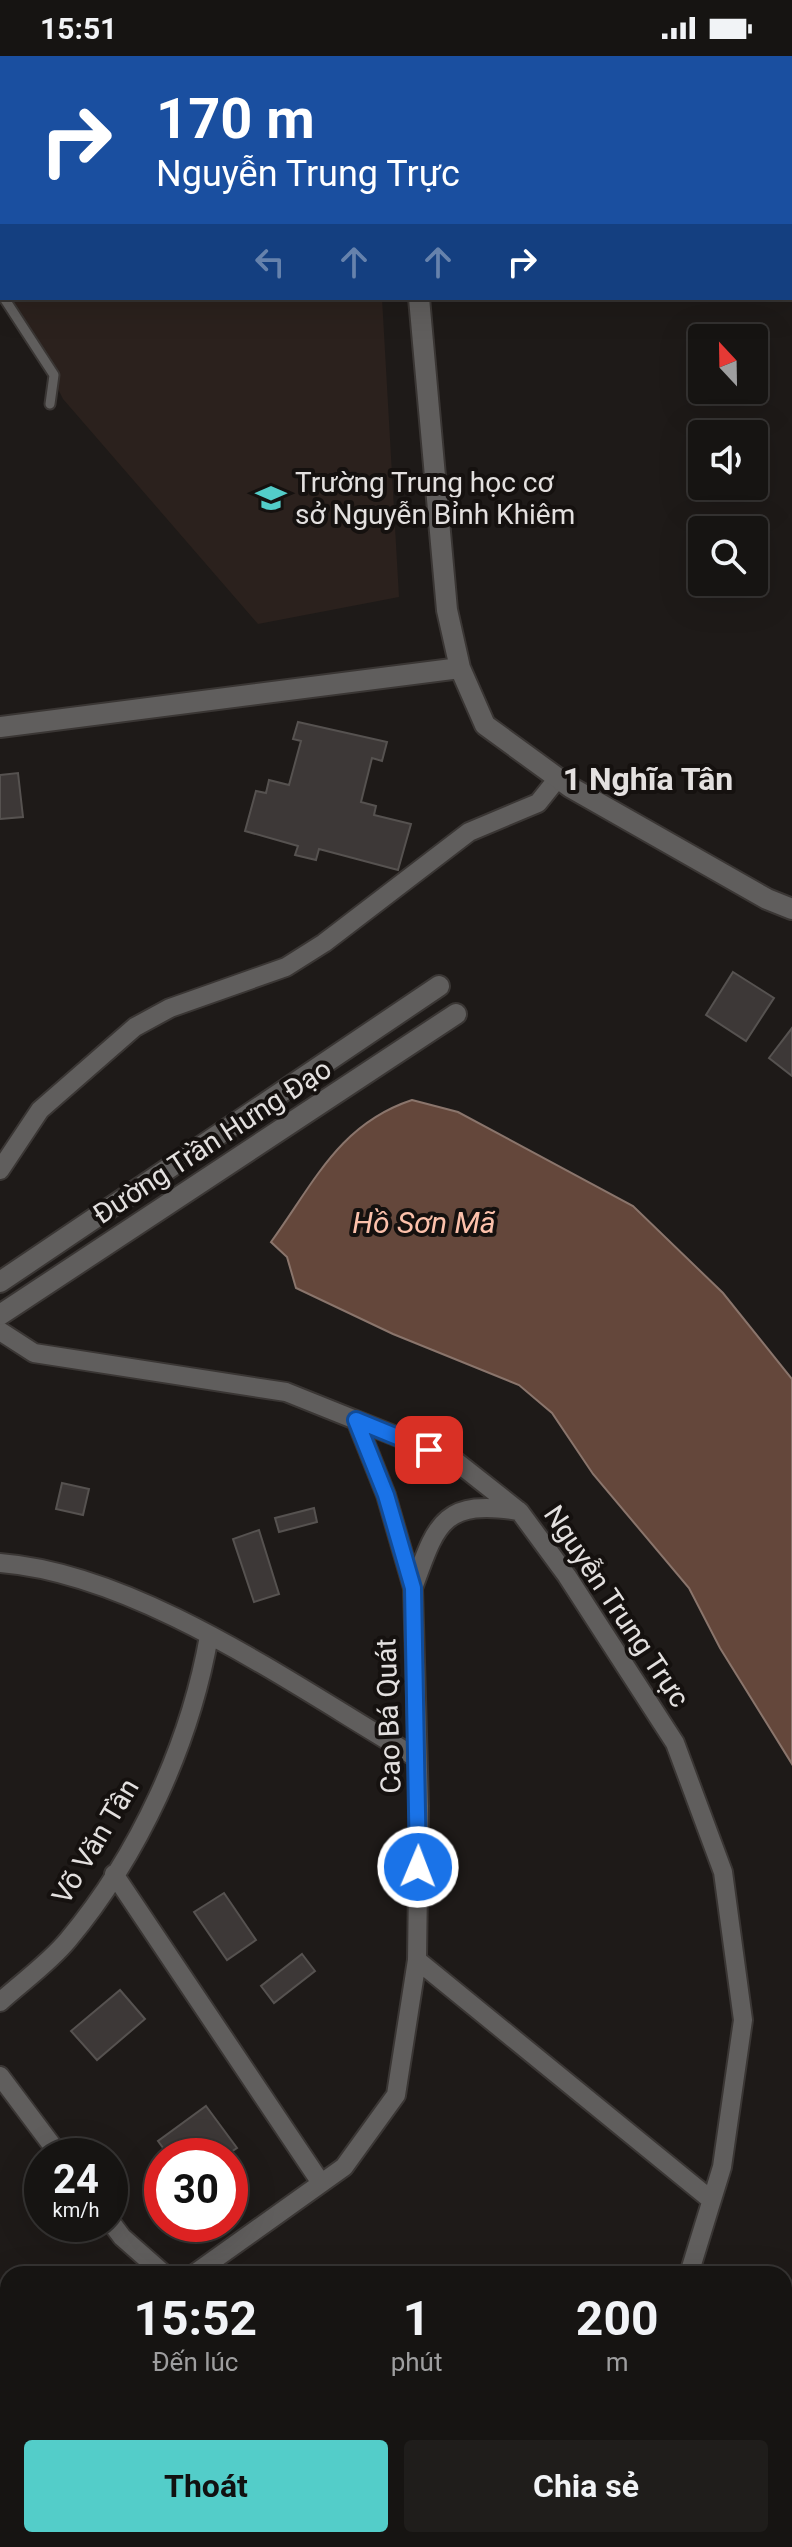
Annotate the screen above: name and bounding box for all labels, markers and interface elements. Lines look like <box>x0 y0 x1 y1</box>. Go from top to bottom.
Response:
text: 15:51 <box>40 11 117 46</box>
text: 170 m <box>156 86 315 152</box>
icon: right <box>24 88 128 192</box>
text: Nguyễn Trung Trực <box>156 153 460 195</box>
icon: left <box>248 240 292 284</box>
icon: ahead <box>332 240 376 284</box>
icon: ahead <box>416 240 460 284</box>
icon: right <box>500 240 544 284</box>
north arrow <box>688 324 768 404</box>
map controls <box>688 324 768 596</box>
button: sound <box>688 420 768 500</box>
place label: Trường Trung học cơ sở Nguyễn Bỉnh Khiêm <box>295 466 575 531</box>
school or university icon: Trường Trung học cơ sở Nguyễn Bỉnh Khiêm <box>254 481 288 515</box>
button: search <box>688 516 768 596</box>
district label: 1 Nghĩa Tân <box>563 760 733 798</box>
street label: Đường Trần Hưng Đạo <box>87 1052 338 1231</box>
water label: Hồ Sơn Mã <box>352 1205 496 1240</box>
pin <box>395 1416 463 1484</box>
icon: arrive <box>407 1428 451 1472</box>
street label: Nguyễn Trung Trực <box>537 1499 696 1713</box>
street label: Cao Bá Quát <box>369 1638 408 1794</box>
street label: Võ Văn Tần <box>45 1773 146 1910</box>
position arrow <box>376 1825 460 1909</box>
speed limit sign: 30 <box>144 2138 248 2242</box>
text: 24 <box>53 2156 99 2203</box>
text: km/h <box>53 2198 99 2222</box>
text: 15:52 <box>133 2290 257 2347</box>
text: 1 <box>403 2290 430 2347</box>
text: 200 <box>576 2290 658 2347</box>
text: Đến lúc <box>152 2347 238 2377</box>
text: phút <box>391 2347 442 2377</box>
text: m <box>606 2347 629 2377</box>
button: Thoát <box>24 2440 388 2532</box>
button: Chia sẻ <box>404 2440 768 2532</box>

